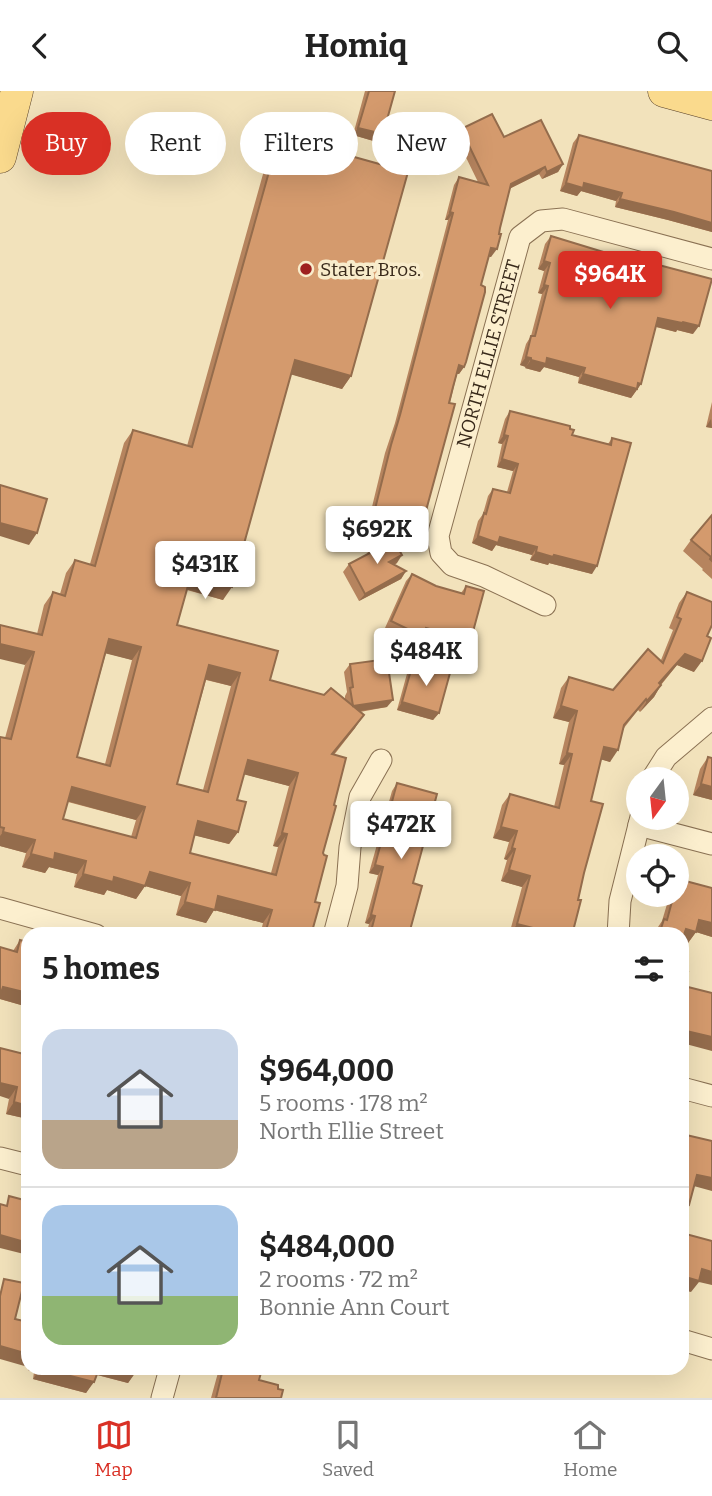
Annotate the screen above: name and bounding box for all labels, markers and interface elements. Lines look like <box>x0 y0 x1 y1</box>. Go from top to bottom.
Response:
icon: back <box>21 27 59 65</box>
text: Homiq <box>305 27 407 65</box>
icon: search <box>653 27 691 65</box>
chip: Buy <box>21 112 111 175</box>
chip: Rent <box>125 112 226 175</box>
chip: Filters <box>240 112 358 175</box>
chip: New <box>372 112 470 175</box>
pin: $964K <box>561 251 659 311</box>
street label: NORTH ELLIE STREET <box>451 257 525 450</box>
place label: Stater Bros. <box>320 258 421 281</box>
text: $964K <box>574 260 646 288</box>
marker: Stater Bros. <box>298 261 314 277</box>
pin: $692K <box>328 507 426 566</box>
text: $692K <box>342 515 412 543</box>
pin: $431K <box>156 541 254 601</box>
text: $431K <box>171 550 239 578</box>
pin: $484K <box>377 629 475 688</box>
text: $484K <box>390 637 462 665</box>
north arrow <box>626 767 690 829</box>
map controls <box>626 767 689 907</box>
pin: $472K <box>352 801 450 861</box>
text: $472K <box>366 810 436 838</box>
button: locate <box>626 844 689 907</box>
icon: filters <box>630 950 668 988</box>
text: 5 homes <box>42 951 160 987</box>
text: $964,000 <box>259 1053 394 1089</box>
icon: home <box>98 1057 182 1141</box>
text: 5 rooms · 178 m² <box>259 1089 428 1117</box>
text: North Ellie Street <box>259 1117 444 1145</box>
text: $484,000 <box>259 1229 395 1265</box>
icon: home <box>98 1233 182 1317</box>
text: 2 rooms · 72 m² <box>259 1265 418 1293</box>
text: Bonnie Ann Court <box>259 1293 450 1321</box>
tab: Map <box>95 1416 133 1481</box>
tab: Saved <box>322 1416 374 1481</box>
tab: Home <box>563 1416 617 1481</box>

